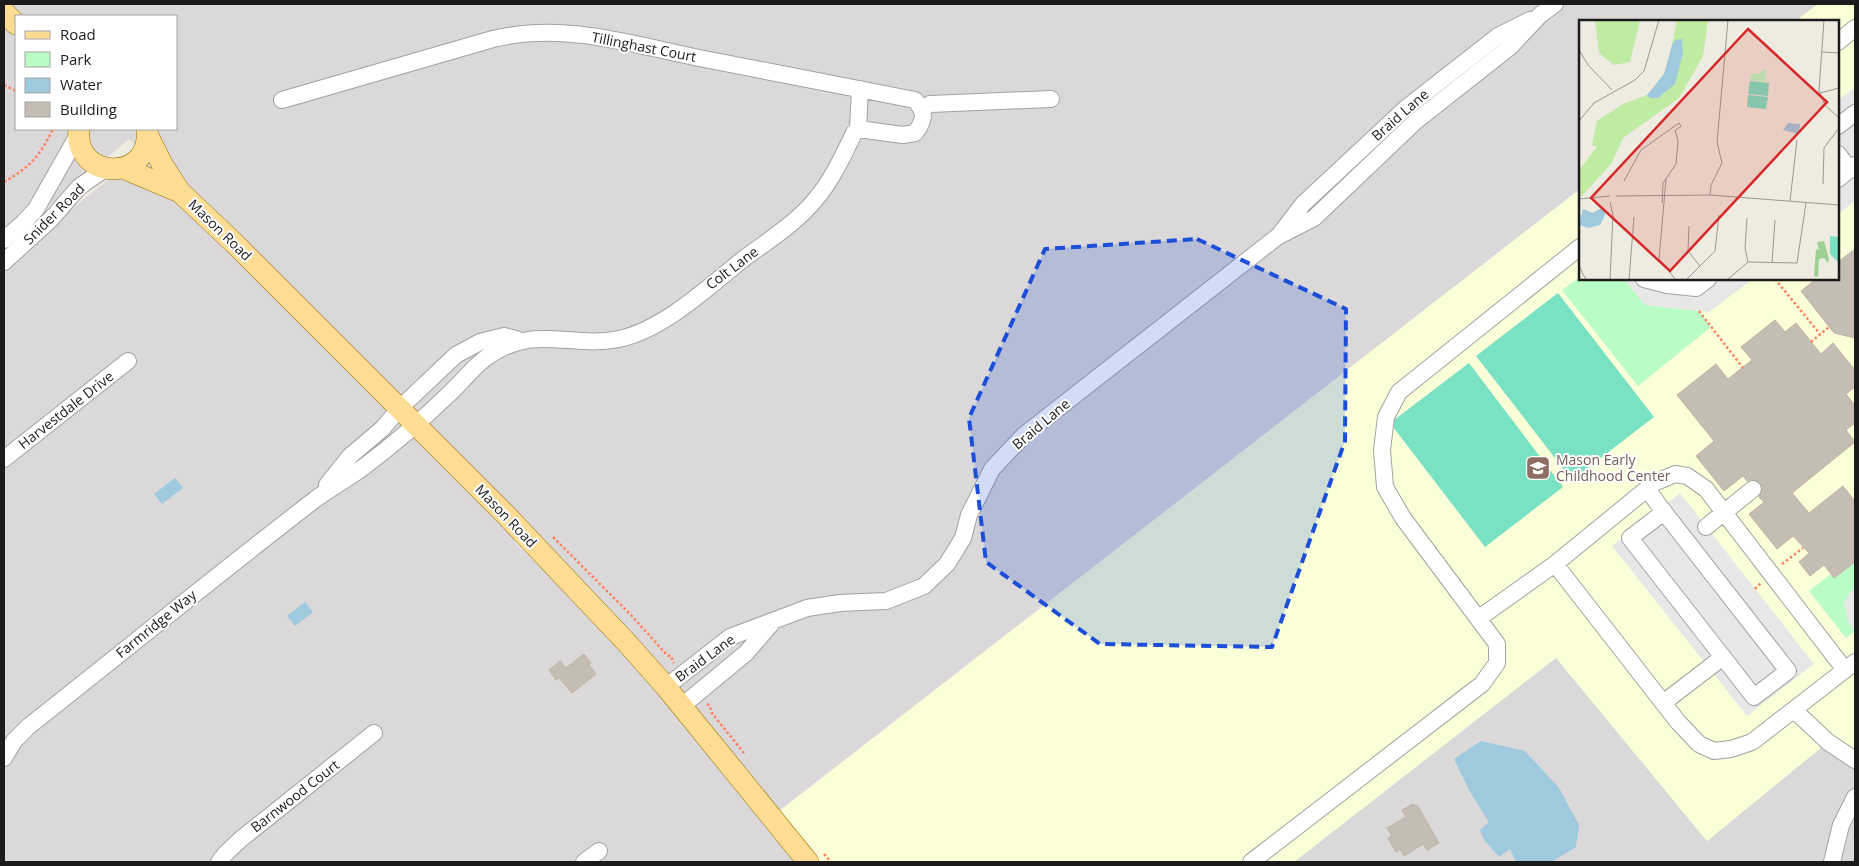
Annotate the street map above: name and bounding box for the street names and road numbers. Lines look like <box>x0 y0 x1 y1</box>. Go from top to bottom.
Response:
street label: Tillinghast Court <box>590 27 698 66</box>
street label: Braid Lane <box>1367 84 1432 145</box>
street label: Snider Road <box>19 179 88 248</box>
street label: Mason Road <box>185 195 256 265</box>
street label: Colt Lane <box>702 242 762 294</box>
street label: Harvestdale Drive <box>14 366 117 453</box>
street label: Braid Lane <box>1008 394 1074 453</box>
street label: Mason Road <box>471 480 541 551</box>
street label: Farmridge Way <box>111 585 201 662</box>
street label: Braid Lane <box>671 629 739 686</box>
street label: Barnwood Court <box>246 755 343 836</box>

